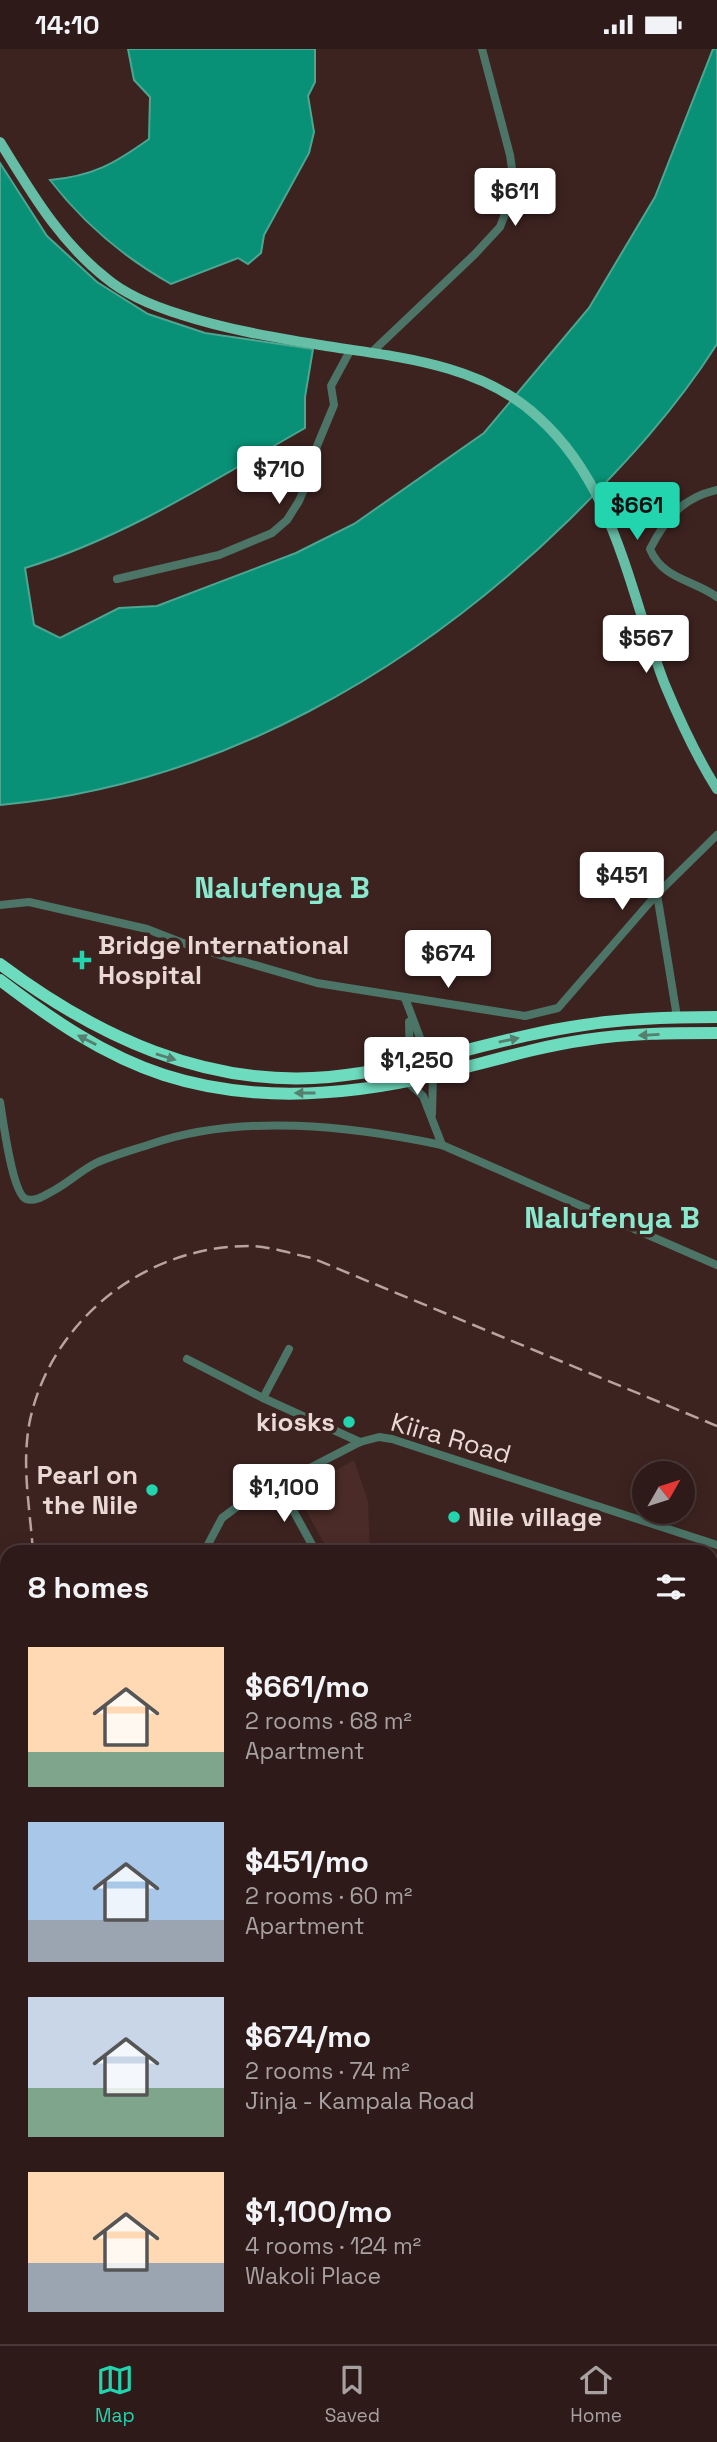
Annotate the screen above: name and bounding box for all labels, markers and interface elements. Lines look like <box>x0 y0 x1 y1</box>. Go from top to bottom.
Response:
text: 14:10 <box>35 8 100 42</box>
pin: $611 <box>474 169 556 228</box>
text: $611 <box>491 176 539 206</box>
pin: $710 <box>238 447 320 506</box>
text: $710 <box>253 454 305 484</box>
pin: $661 <box>596 483 678 542</box>
text: $661 <box>611 490 663 520</box>
pin: $567 <box>605 615 687 675</box>
text: $567 <box>619 623 673 653</box>
pin: $451 <box>581 853 663 912</box>
text: $451 <box>596 860 648 890</box>
district label: Nalufenya B <box>194 868 370 907</box>
place label: Bridge International Hospital <box>98 928 349 992</box>
pin: $674 <box>407 930 489 990</box>
text: $674 <box>421 938 475 968</box>
marker: Bridge International Hospital <box>72 950 92 970</box>
one-way arrow <box>638 1029 660 1040</box>
one-way arrow <box>77 1034 97 1045</box>
one-way arrow <box>498 1034 520 1045</box>
pin: $1,250 <box>360 1037 474 1097</box>
text: $1,250 <box>380 1045 454 1075</box>
one-way arrow <box>155 1052 176 1062</box>
one-way arrow <box>293 1087 315 1098</box>
district label: Nalufenya B <box>524 1198 700 1237</box>
place label: kiosks <box>256 1405 335 1439</box>
street label: Kiira Road <box>387 1405 515 1471</box>
marker: kiosks <box>341 1414 357 1430</box>
place label: Pearl on the Nile <box>37 1458 138 1522</box>
north arrow <box>632 1461 695 1524</box>
map controls <box>632 1461 695 1524</box>
pin: $1,100 <box>227 1465 341 1524</box>
text: $1,100 <box>249 1472 319 1502</box>
marker: Pearl on the Nile <box>144 1482 160 1498</box>
place label: Nile village <box>468 1500 602 1534</box>
marker: Nile village <box>446 1509 462 1525</box>
text: 8 homes <box>28 1568 149 1607</box>
icon: filters <box>652 1568 690 1606</box>
text: $661/mo <box>245 1667 369 1706</box>
icon: home <box>84 1675 168 1759</box>
text: 2 rooms · 68 m² <box>245 1706 412 1736</box>
text: Apartment <box>245 1736 365 1766</box>
text: $451/mo <box>245 1842 369 1881</box>
icon: home <box>84 1850 168 1934</box>
text: 2 rooms · 60 m² <box>245 1881 412 1911</box>
text: Apartment <box>245 1911 365 1941</box>
text: $674/mo <box>245 2017 371 2056</box>
icon: home <box>84 2025 168 2109</box>
text: 2 rooms · 74 m² <box>245 2056 410 2086</box>
text: Jinja - Kampala Road <box>245 2086 475 2116</box>
text: $1,100/mo <box>245 2192 392 2231</box>
icon: home <box>84 2200 168 2284</box>
text: 4 rooms · 124 m² <box>245 2231 421 2261</box>
text: Wakoli Place <box>245 2261 381 2291</box>
tab: Map <box>95 2361 135 2428</box>
tab: Saved <box>325 2361 380 2428</box>
tab: Home <box>570 2361 622 2428</box>

